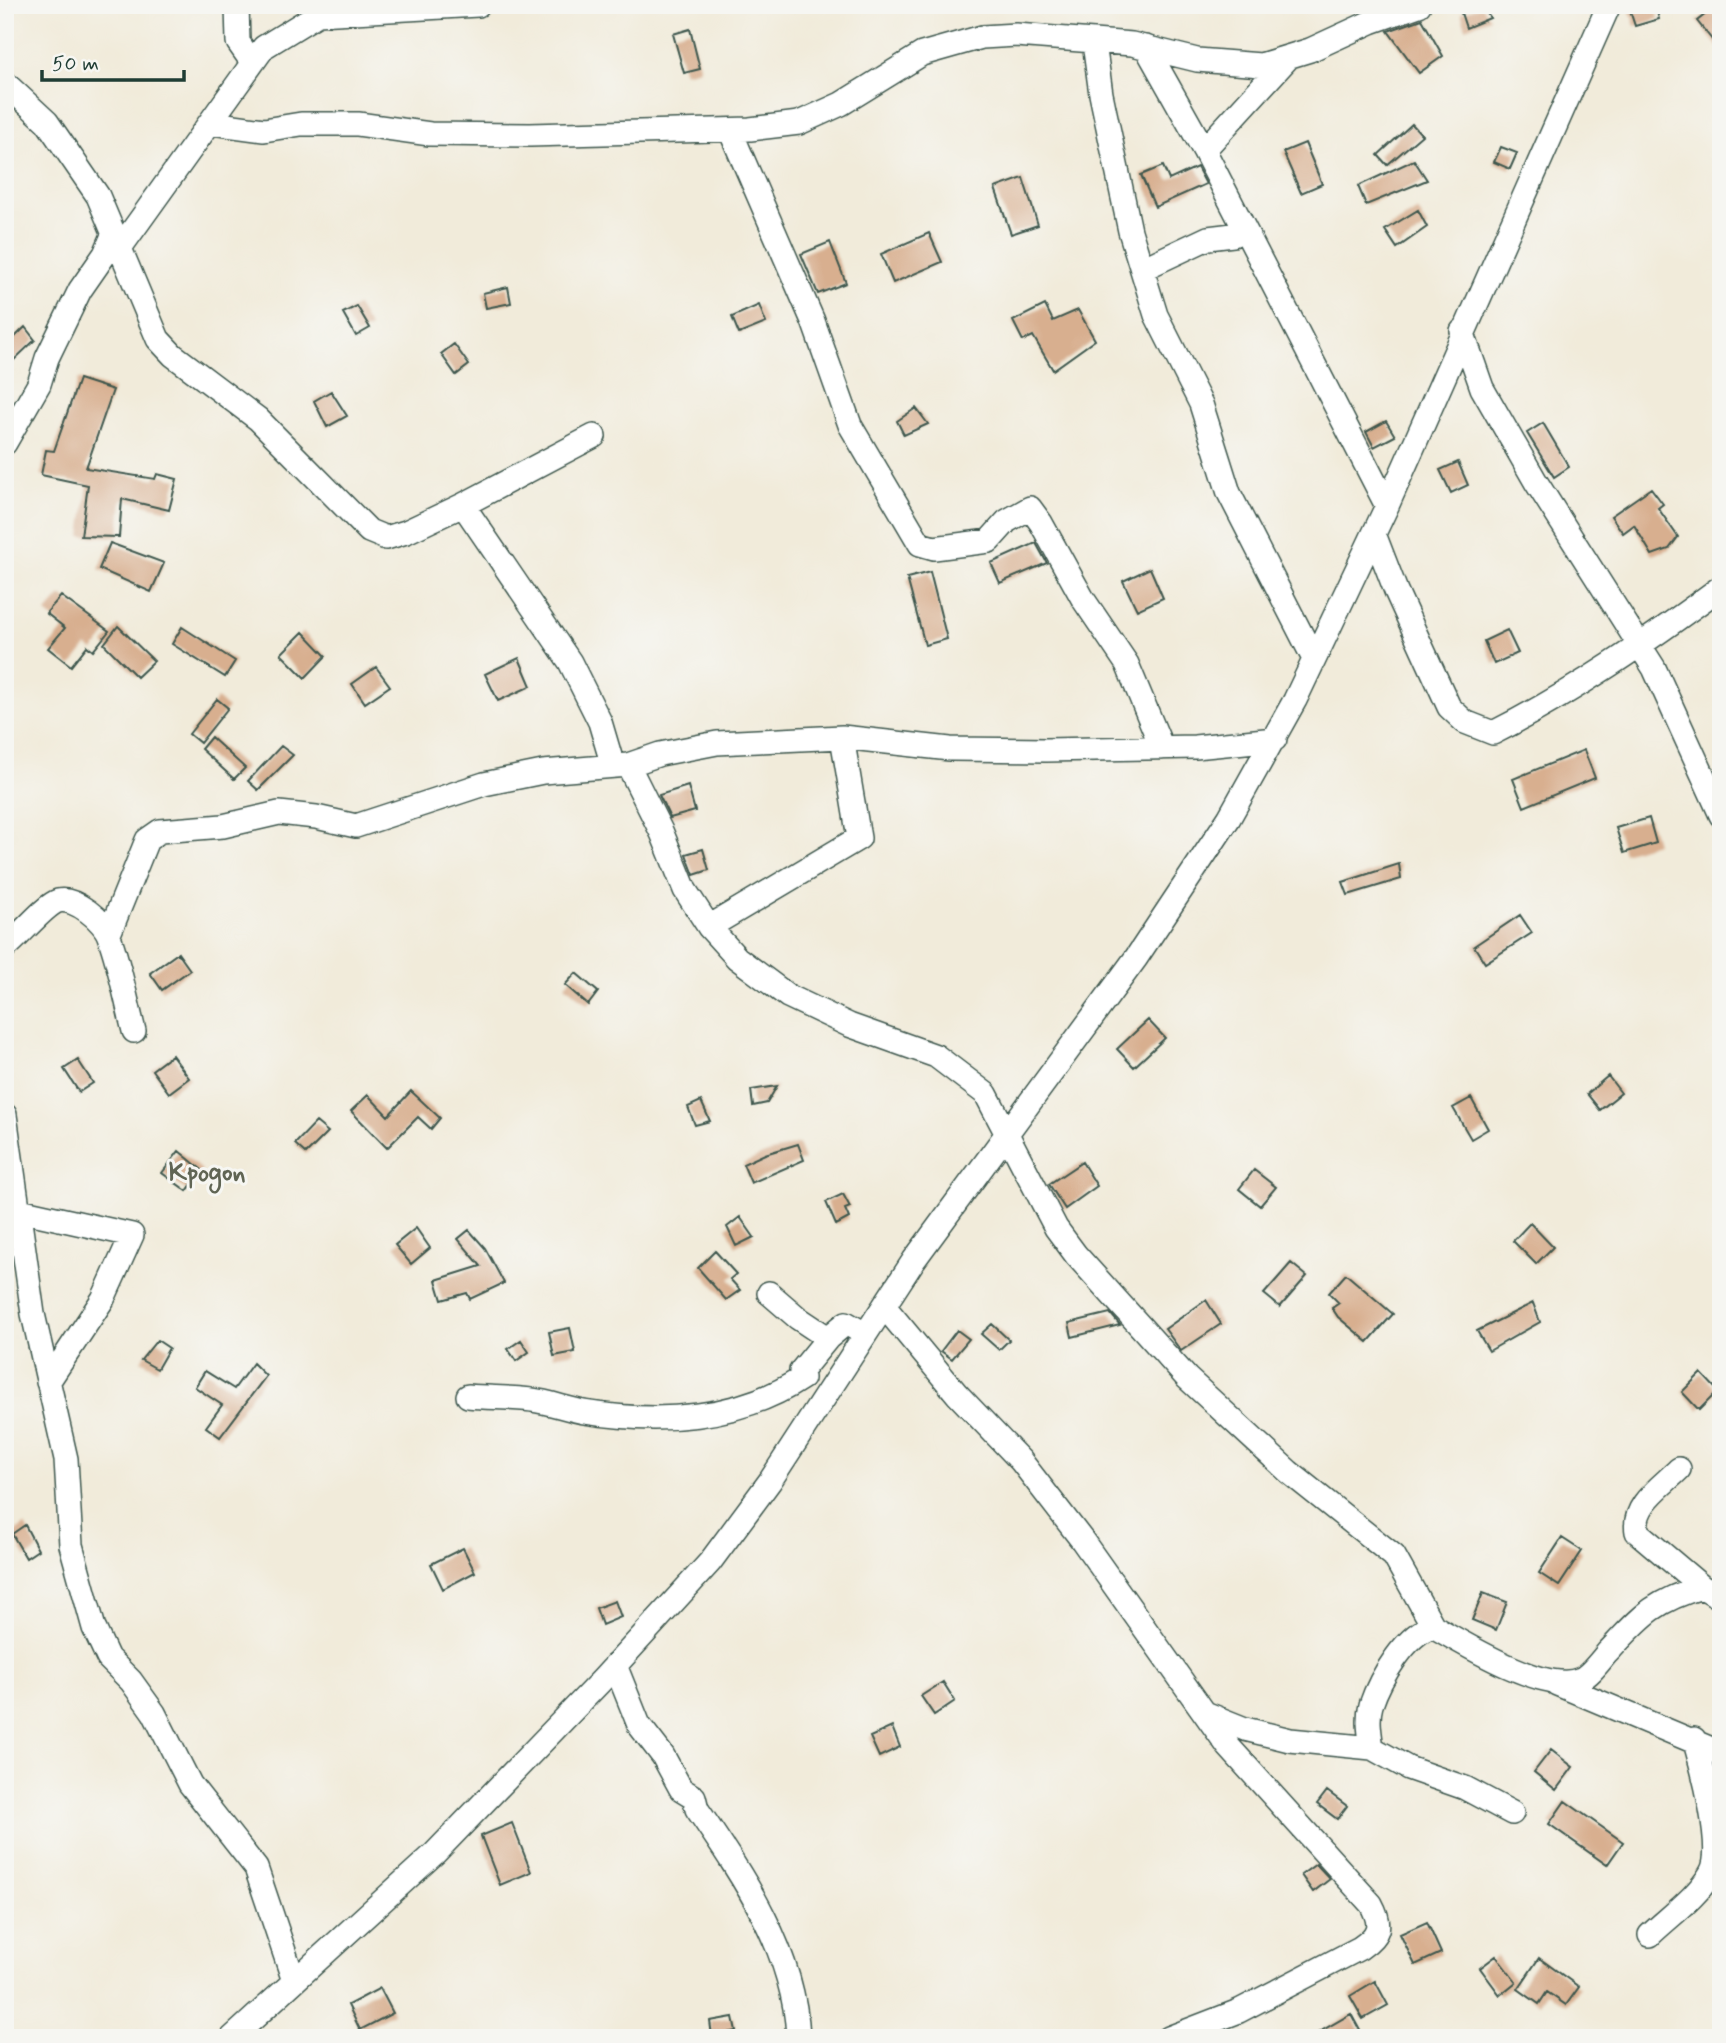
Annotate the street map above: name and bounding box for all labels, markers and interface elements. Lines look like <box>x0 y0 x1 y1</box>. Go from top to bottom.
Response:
scale bar <box>42 38 184 82</box>
text: 50 m <box>52 50 99 78</box>
district label: Kpogon <box>168 1157 246 1194</box>

